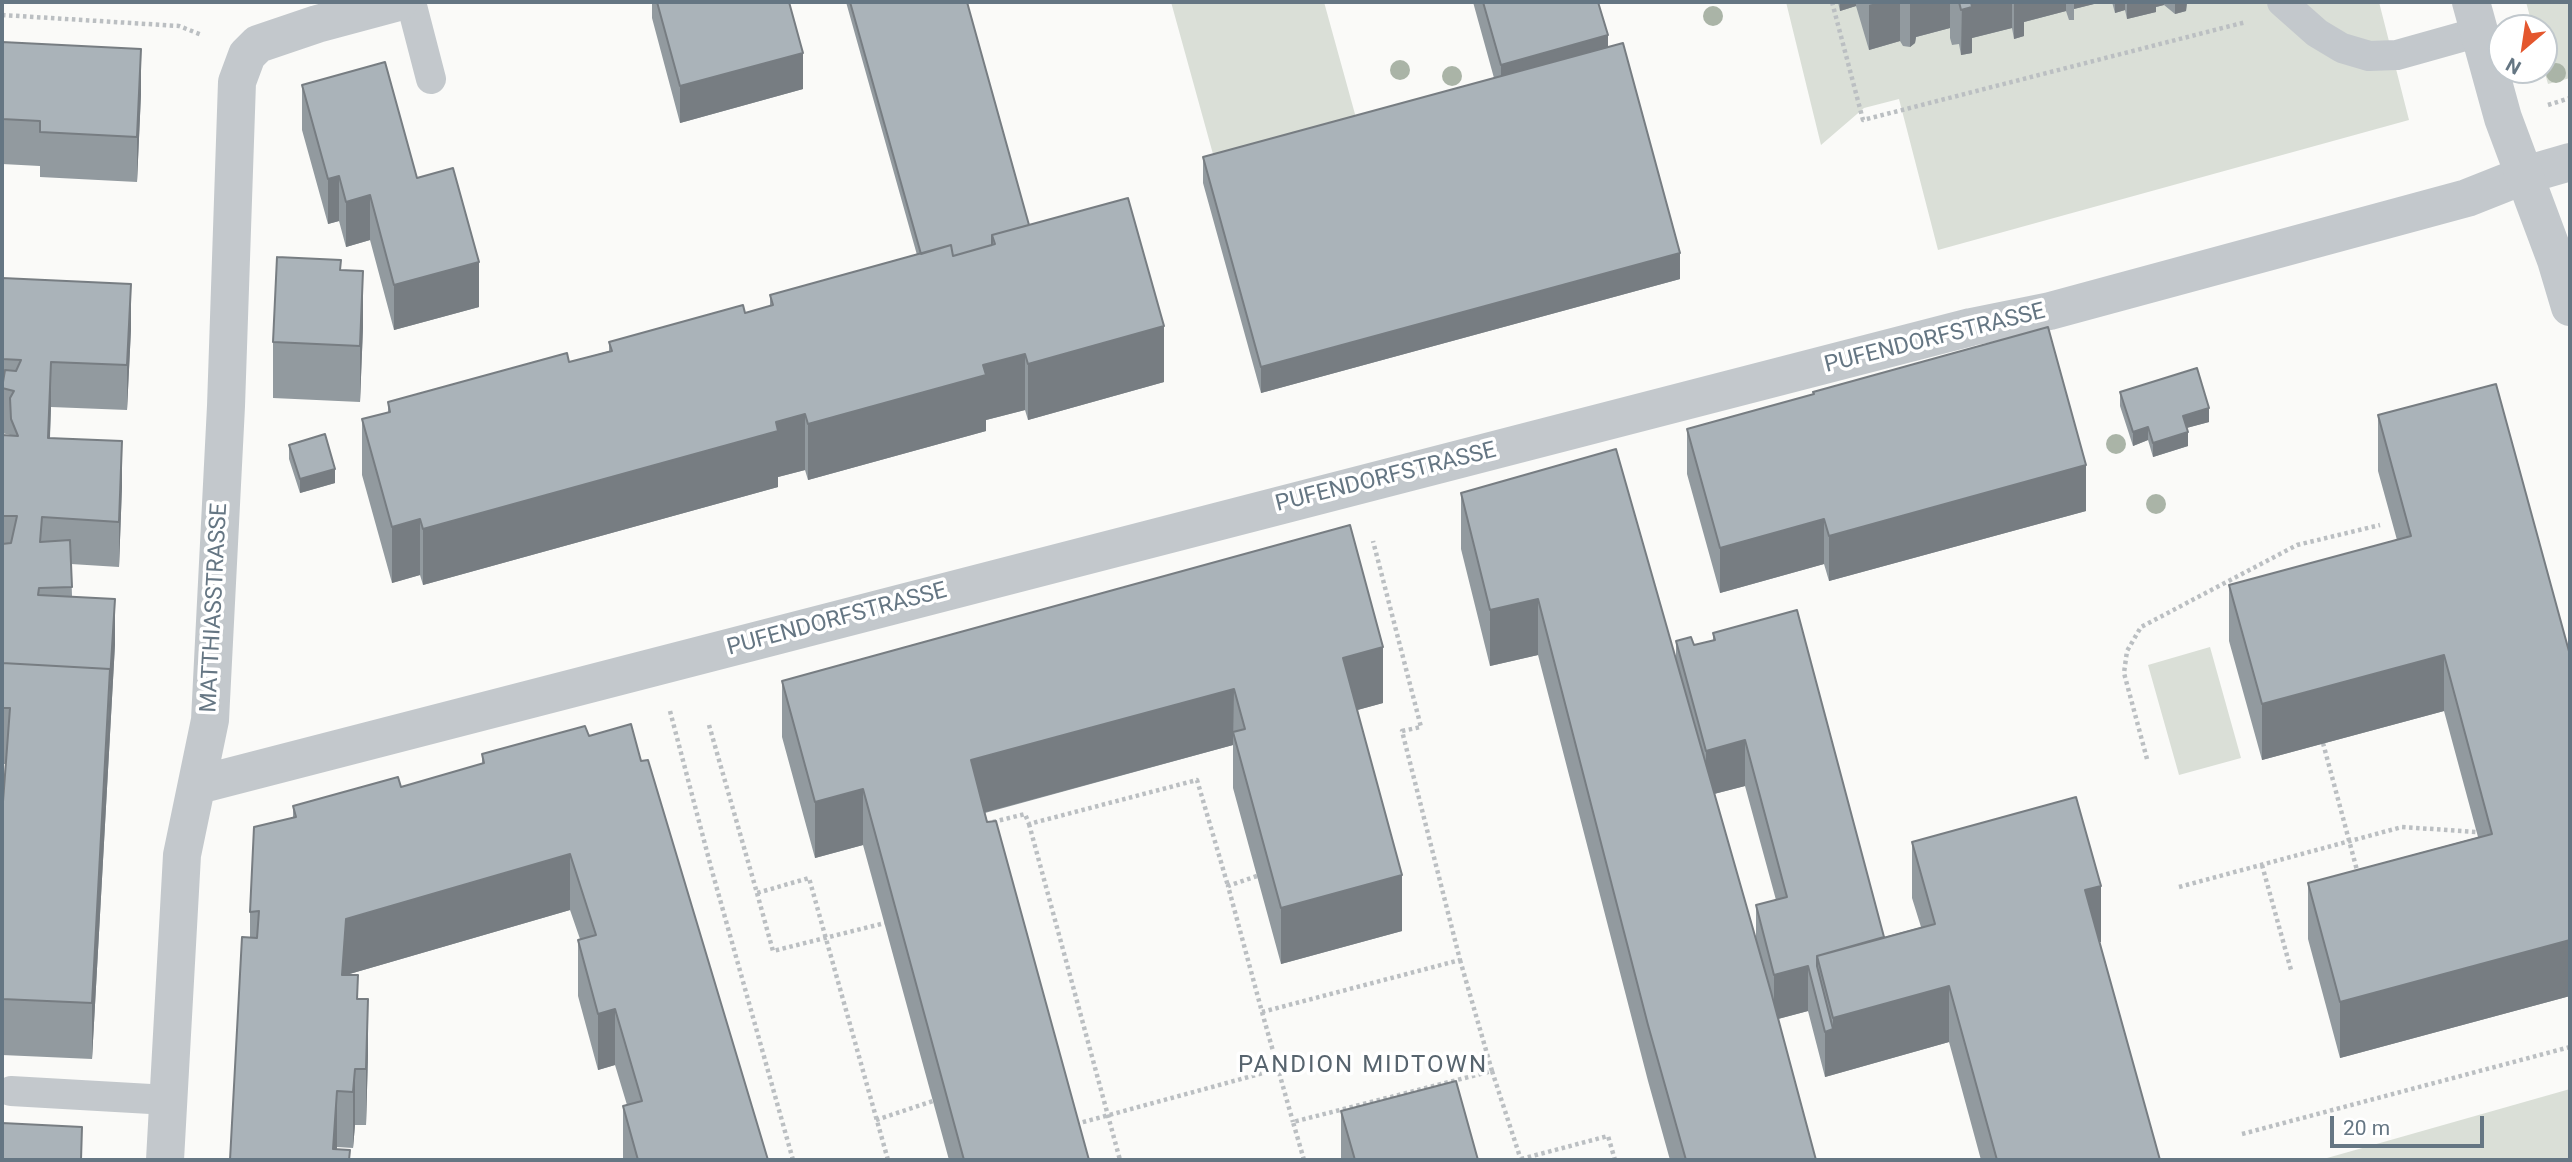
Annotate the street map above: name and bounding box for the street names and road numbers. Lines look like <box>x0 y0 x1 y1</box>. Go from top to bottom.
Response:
street label: PUFENDORFSTRASSE <box>1822 298 2048 380</box>
street label: PUFENDORFSTRASSE <box>1273 437 1499 519</box>
street label: MATTHIASSTRASSE <box>196 502 234 714</box>
street label: PUFENDORFSTRASSE <box>724 577 950 663</box>

